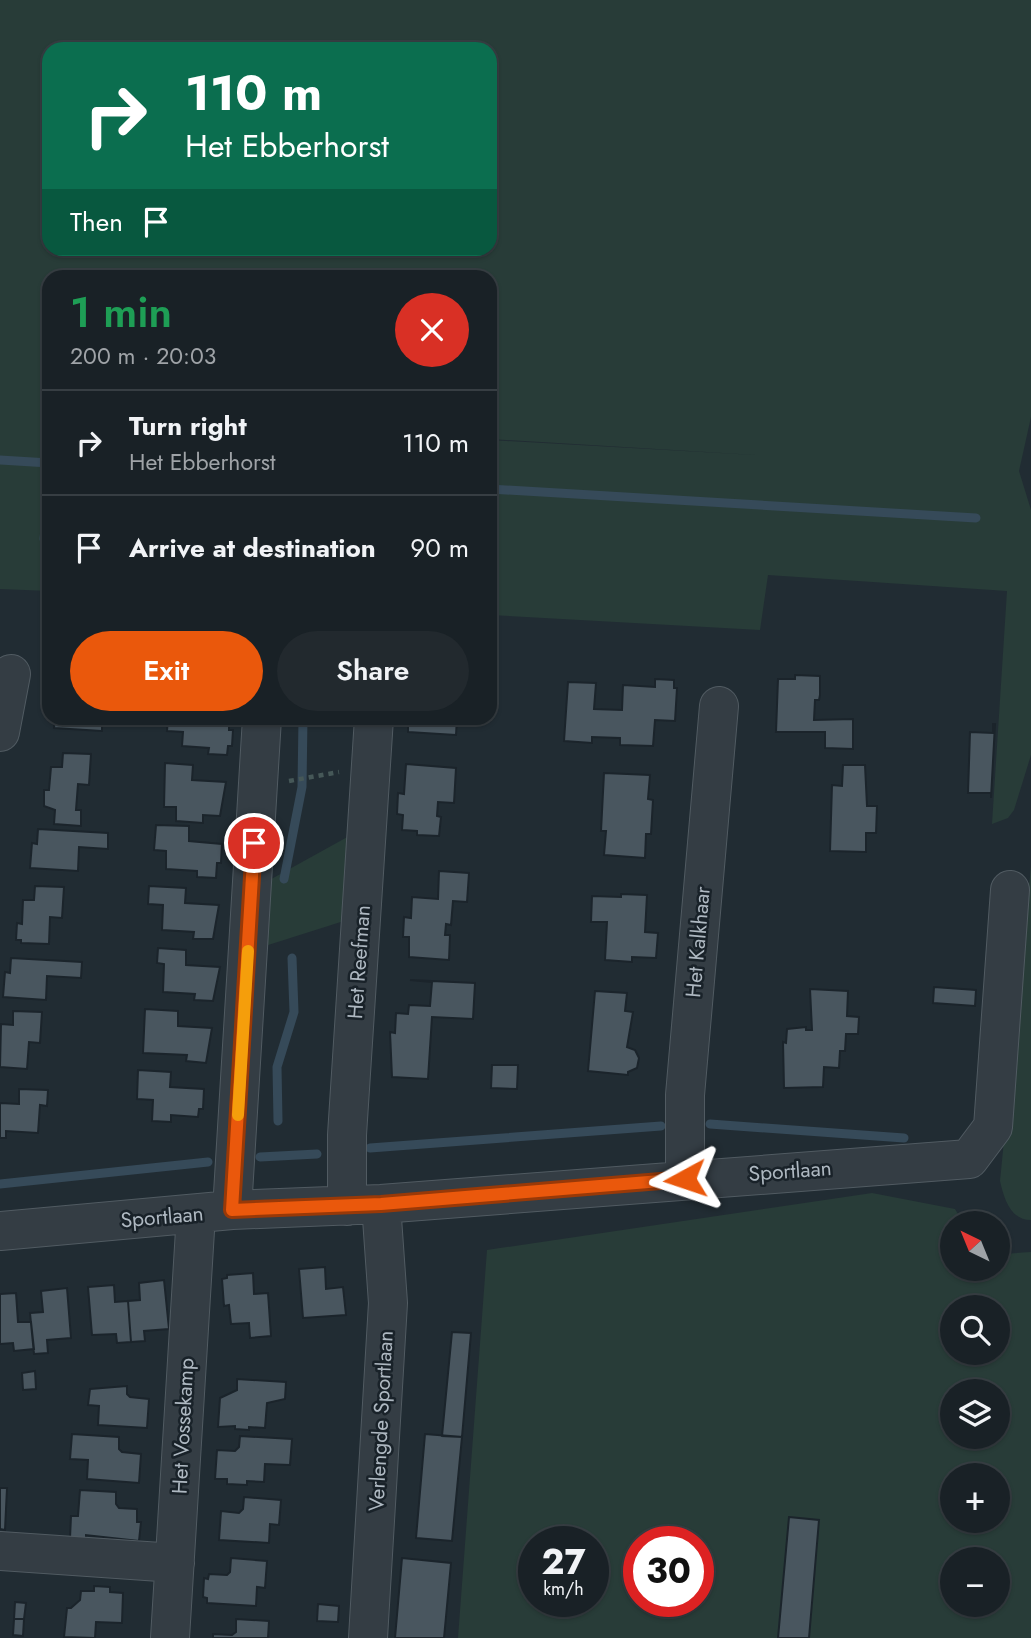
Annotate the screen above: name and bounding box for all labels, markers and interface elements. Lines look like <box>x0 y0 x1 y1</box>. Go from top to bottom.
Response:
text: 110 m <box>185 58 322 128</box>
icon: right <box>70 70 161 161</box>
text: Het Ebberhorst <box>185 123 389 169</box>
text: Then <box>70 203 123 241</box>
icon: arrive <box>137 203 175 241</box>
text: 1 min <box>70 282 172 343</box>
button: close <box>395 293 469 367</box>
text: 200 m · 20:03 <box>70 339 216 373</box>
text: Turn right <box>129 407 247 445</box>
icon: right <box>70 424 108 462</box>
text: 110 m <box>402 424 469 462</box>
text: Het Ebberhorst <box>129 445 276 479</box>
icon: arrive <box>70 529 108 567</box>
text: Arrive at destination <box>129 529 376 567</box>
text: 90 m <box>410 529 469 567</box>
button: Exit <box>70 631 263 711</box>
button: Share <box>277 631 469 711</box>
pin <box>224 813 284 873</box>
icon: arrive <box>235 824 273 862</box>
street label: Het Kalkhaar <box>678 884 718 999</box>
street label: Het Reefman <box>340 904 378 1020</box>
position arrow <box>648 1142 722 1216</box>
street label: Sportlaan <box>747 1153 833 1189</box>
street label: Sportlaan <box>119 1198 205 1236</box>
north arrow <box>940 1211 1010 1281</box>
map controls <box>940 1211 1010 1617</box>
button: search <box>940 1295 1010 1365</box>
street label: Verlengde Sportlaan <box>361 1330 401 1512</box>
street label: Het Vossekamp <box>164 1357 202 1495</box>
button: layers <box>940 1379 1010 1449</box>
button: + <box>940 1463 1010 1533</box>
speed limit sign: 30 <box>623 1526 714 1617</box>
text: 27 <box>541 1537 586 1587</box>
button: − <box>940 1547 1010 1617</box>
text: km/h <box>543 1576 584 1602</box>

